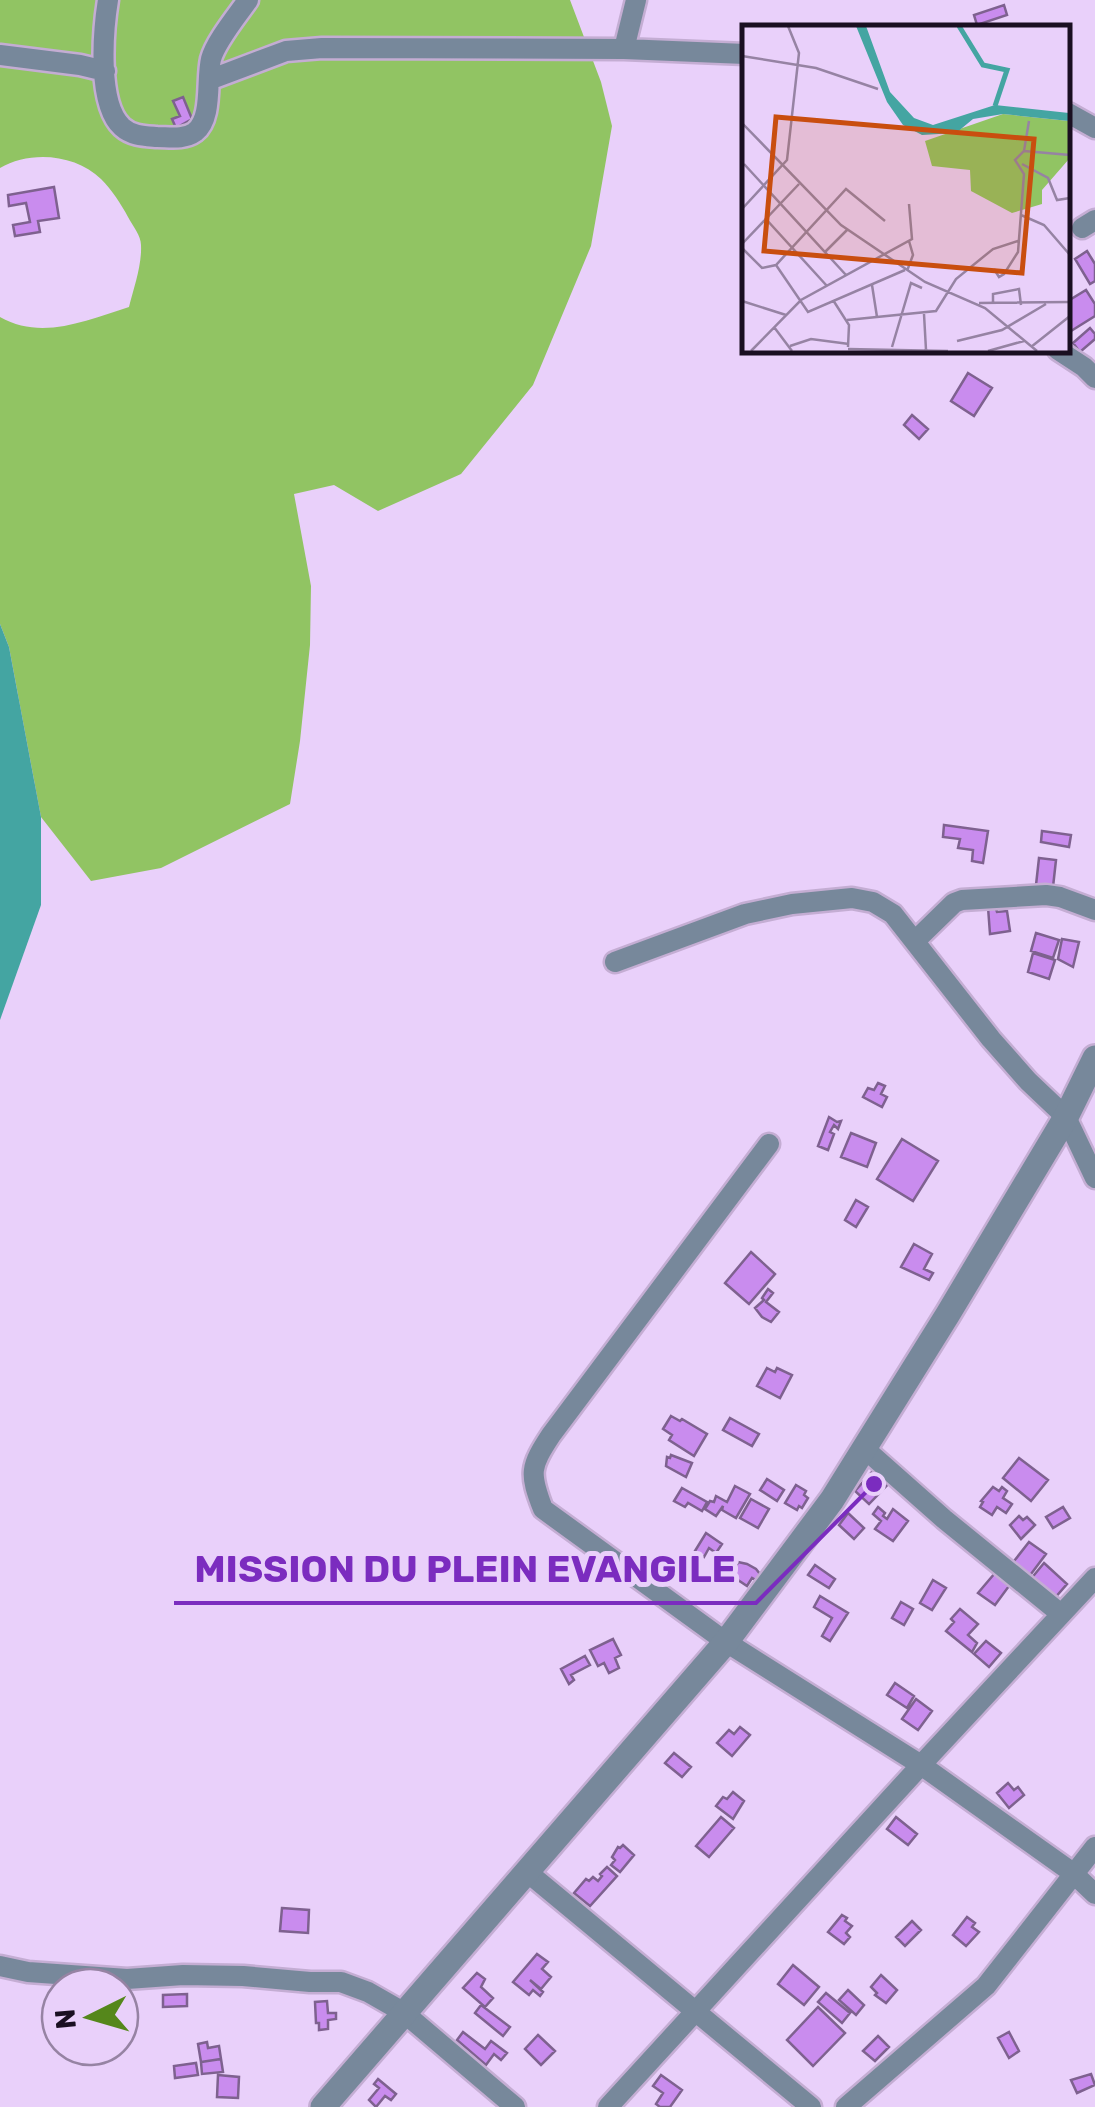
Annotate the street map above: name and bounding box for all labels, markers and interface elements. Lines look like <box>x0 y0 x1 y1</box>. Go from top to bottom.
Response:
inset map <box>742 25 1070 352</box>
callout: MISSION DU PLEIN EVANGILE <box>174 1535 756 1603</box>
text: MISSION DU PLEIN EVANGILE <box>194 1546 736 1592</box>
north arrow <box>40 1967 140 2067</box>
text: N <box>48 2008 83 2031</box>

